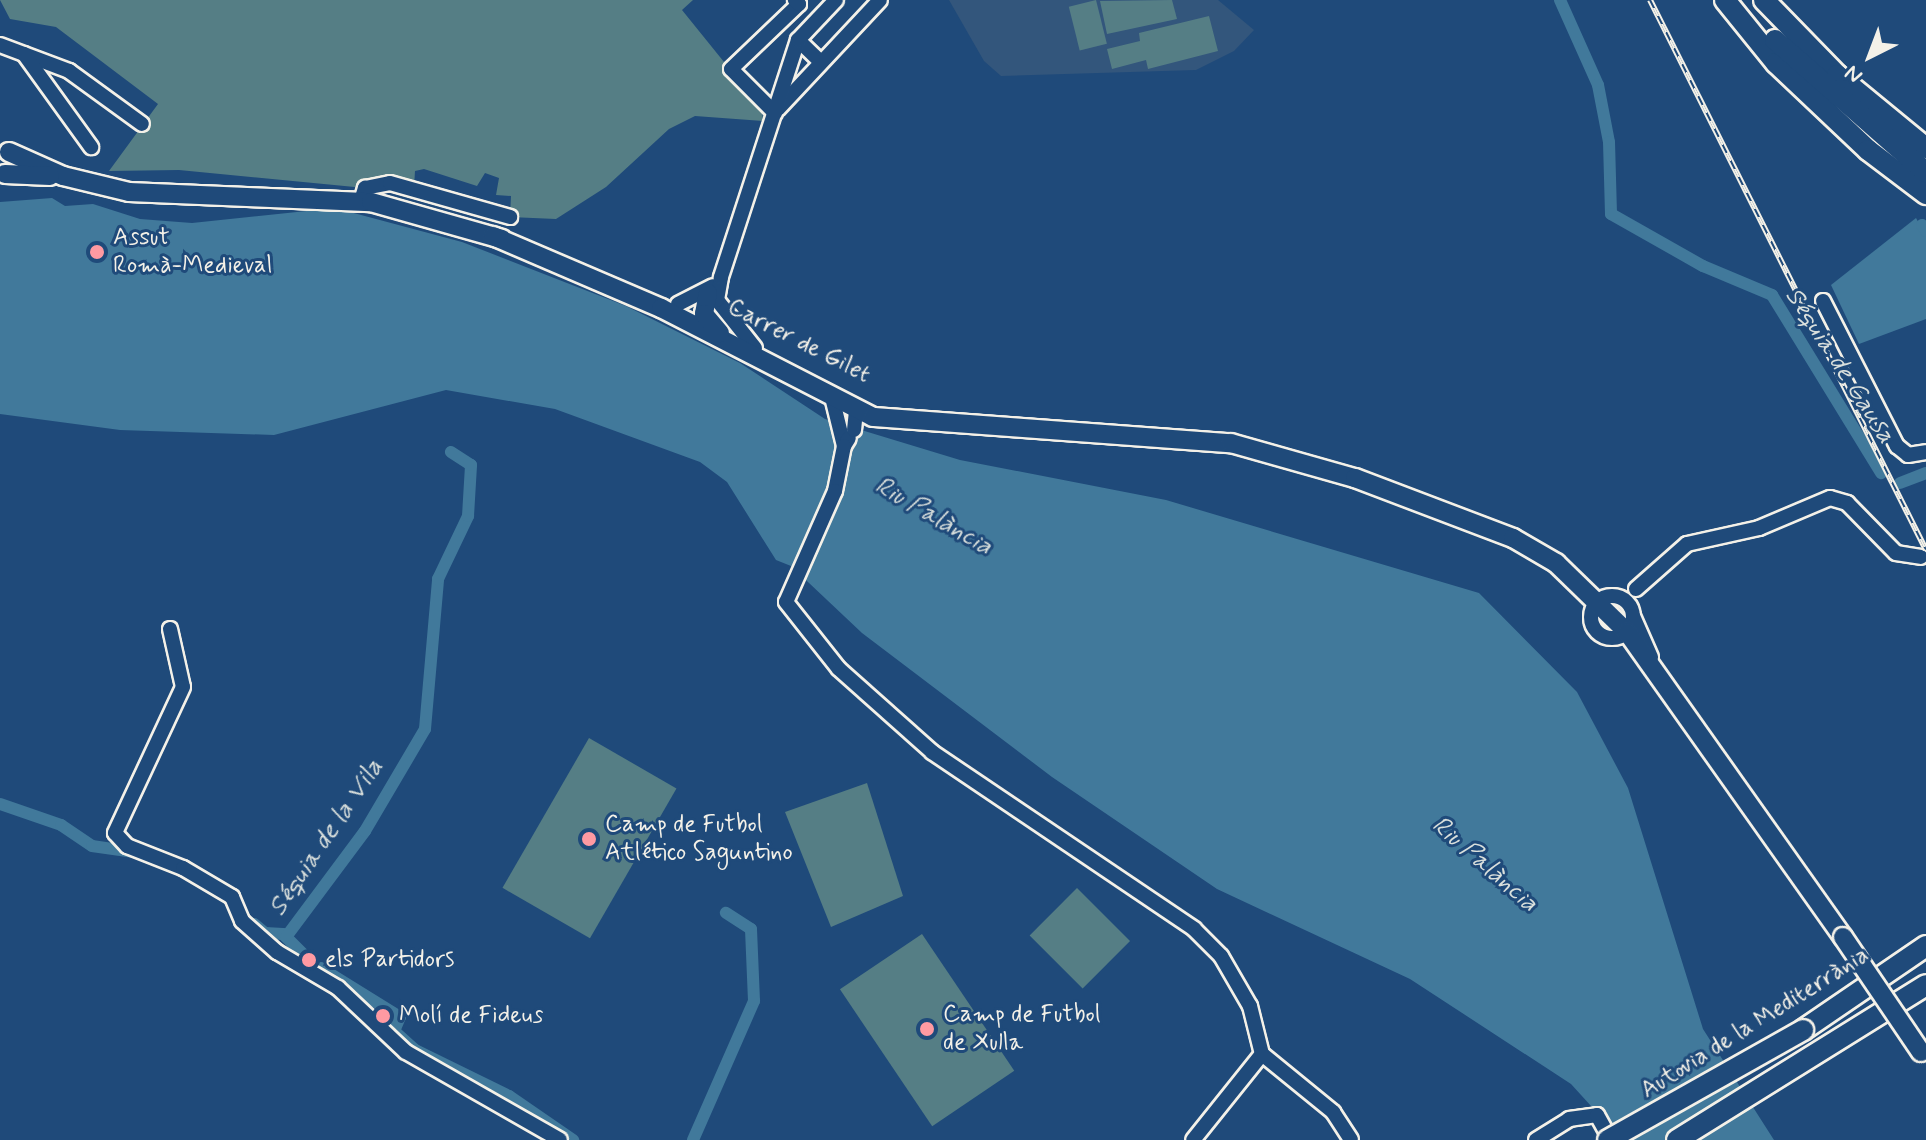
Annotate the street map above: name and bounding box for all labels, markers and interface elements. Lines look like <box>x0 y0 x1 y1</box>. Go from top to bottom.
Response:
north arrow <box>1830 16 1910 96</box>
text: N <box>1839 59 1869 89</box>
place label: Assut Romà-Medieval <box>113 224 272 280</box>
marker: Assut Romà-Medieval <box>88 243 106 261</box>
water label: Séquia de Gausa <box>1778 283 1900 449</box>
street label: Carrer de Gilet <box>722 292 876 390</box>
water label: Riu Palància <box>870 472 996 562</box>
water label: Séquia de la Vila <box>264 755 390 921</box>
place label: Camp de Futbol Atlético Saguntino <box>605 811 795 867</box>
water label: Riu Palància <box>1426 811 1542 919</box>
marker: Camp de Futbol Atlético Saguntino <box>580 830 598 848</box>
street label: Autovia de la Mediterrània <box>1634 940 1876 1106</box>
place label: els Partidors <box>325 946 452 974</box>
marker: els Partidors <box>300 951 318 969</box>
place label: Camp de Futbol de Xulla <box>943 1001 1102 1057</box>
place label: Molí de Fideus <box>399 1002 542 1030</box>
marker: Molí de Fideus <box>374 1007 392 1025</box>
marker: Camp de Futbol de Xulla <box>918 1020 936 1038</box>

